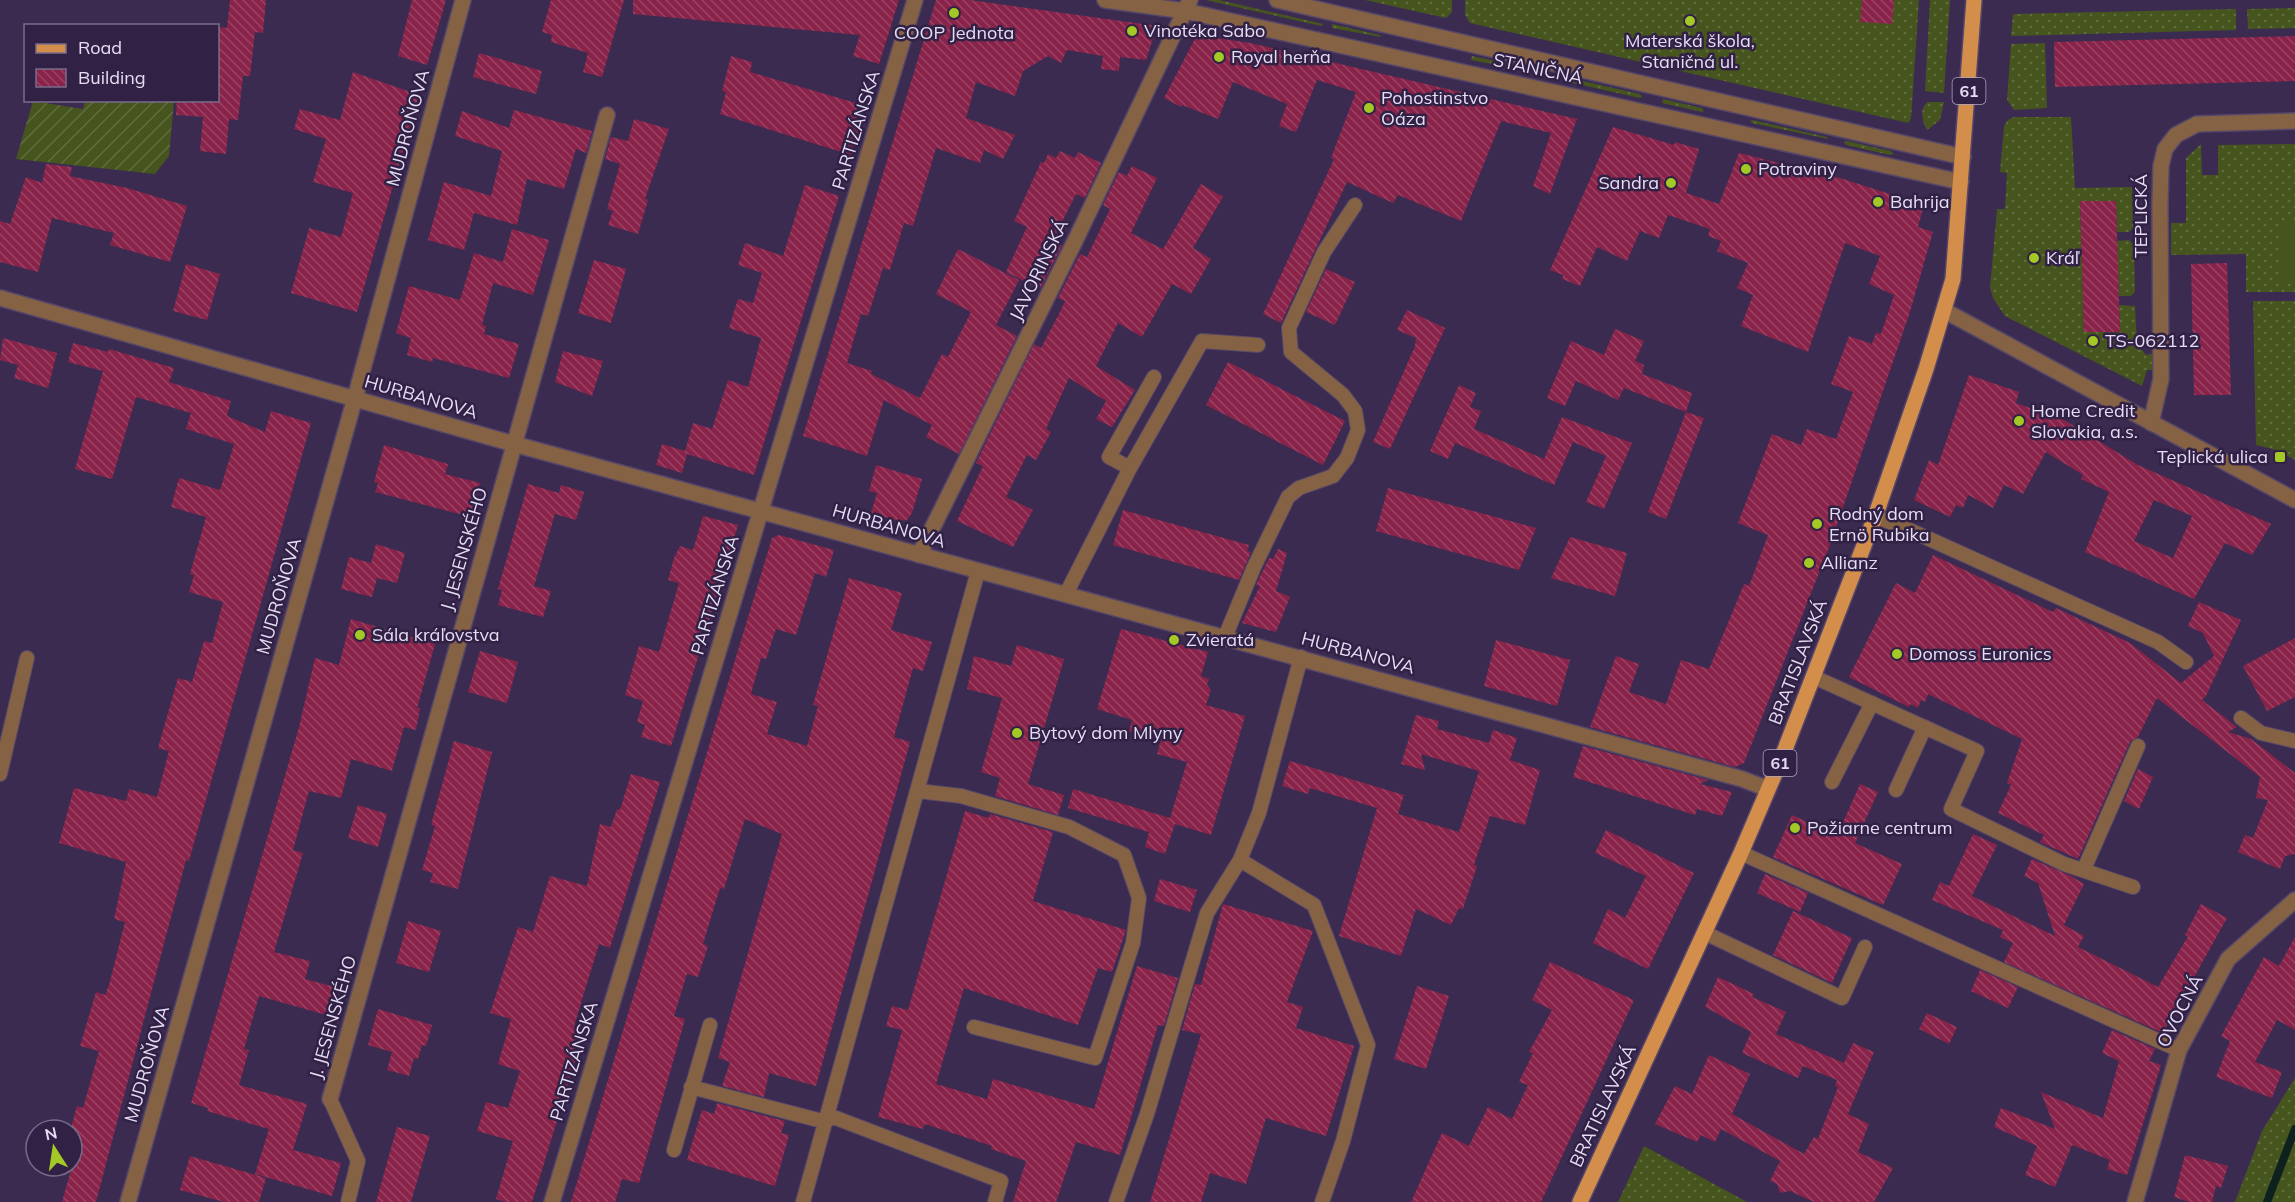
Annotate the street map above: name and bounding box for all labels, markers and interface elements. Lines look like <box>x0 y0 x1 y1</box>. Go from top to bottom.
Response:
marker: COOP Jednota <box>947 6 961 20</box>
marker: Materská škola, Staničná ul. <box>1683 14 1697 28</box>
place label: Vinotéka Sabo <box>1144 19 1265 42</box>
place label: COOP Jednota <box>894 21 1014 44</box>
legend <box>24 24 219 102</box>
marker: Vinotéka Sabo <box>1125 24 1139 38</box>
place label: Materská škola, Staničná ul. <box>1625 29 1755 73</box>
text: Road <box>78 36 122 59</box>
place label: Royal herňa <box>1231 45 1331 68</box>
street label: STANIČNÁ <box>1491 48 1585 89</box>
marker: Royal herňa <box>1212 50 1226 64</box>
text: Building <box>78 66 146 89</box>
street label: MUDROŇOVA <box>381 67 434 189</box>
street label: PARTIZÁNSKA <box>826 67 885 192</box>
road number: 61 <box>1952 78 1986 104</box>
place label: Pohostinstvo Oáza <box>1381 86 1488 130</box>
marker: Pohostinstvo Oáza <box>1362 101 1376 115</box>
place label: Potraviny <box>1758 157 1837 180</box>
marker: Potraviny <box>1739 162 1753 176</box>
place label: Sandra <box>1598 171 1659 194</box>
street label: TEPLICKÁ <box>2129 174 2152 258</box>
marker: Sandra <box>1664 176 1678 190</box>
place label: Bahrija <box>1890 190 1950 213</box>
marker: Bahrija <box>1871 195 1885 209</box>
street label: JAVORINSKÁ <box>1004 215 1073 324</box>
place label: Kráľ <box>2046 246 2080 269</box>
marker: Kráľ <box>2027 251 2041 265</box>
place label: TS-062112 <box>2105 329 2199 352</box>
marker: TS-062112 <box>2086 334 2100 348</box>
street label: HURBANOVA <box>362 369 480 424</box>
place label: Home Credit Slovakia, a.s. <box>2031 399 2138 443</box>
marker: Home Credit Slovakia, a.s. <box>2012 414 2026 428</box>
place label: Teplická ulica <box>2157 445 2268 468</box>
marker: Teplická ulica <box>2273 450 2287 464</box>
street label: J. JESENSKÉHO <box>435 485 492 613</box>
street label: HURBANOVA <box>830 498 948 553</box>
place label: Rodný dom Ernö Rubika <box>1829 502 1930 546</box>
marker: Rodný dom Ernö Rubika <box>1810 517 1824 531</box>
street label: PARTIZÁNSKA <box>685 532 744 657</box>
street label: MUDROŇOVA <box>251 535 306 657</box>
place label: Allianz <box>1821 551 1878 574</box>
marker: Allianz <box>1802 556 1816 570</box>
street label: BRATISLAVSKÁ <box>1763 596 1832 728</box>
place label: Sála kráľovstva <box>372 623 500 646</box>
street label: HURBANOVA <box>1299 626 1417 679</box>
marker: Sála kráľovstva <box>353 628 367 642</box>
place label: Zvieratá <box>1186 628 1254 651</box>
marker: Zvieratá <box>1167 633 1181 647</box>
place label: Domoss Euronics <box>1909 642 2052 665</box>
marker: Domoss Euronics <box>1890 647 1904 661</box>
place label: Bytový dom Mlyny <box>1029 721 1183 744</box>
marker: Bytový dom Mlyny <box>1010 726 1024 740</box>
road number: 61 <box>1764 750 1796 776</box>
place label: Požiarne centrum <box>1807 816 1953 839</box>
marker: Požiarne centrum <box>1788 821 1802 835</box>
street label: J. JESENSKÉHO <box>304 953 361 1081</box>
street label: OVOCNÁ <box>2151 970 2208 1051</box>
street label: PARTIZÁNSKA <box>544 998 603 1123</box>
street label: MUDROŇOVA <box>119 1003 174 1125</box>
street label: BRATISLAVSKÁ <box>1564 1041 1641 1171</box>
north arrow <box>24 1118 84 1178</box>
text: N <box>43 1122 59 1144</box>

